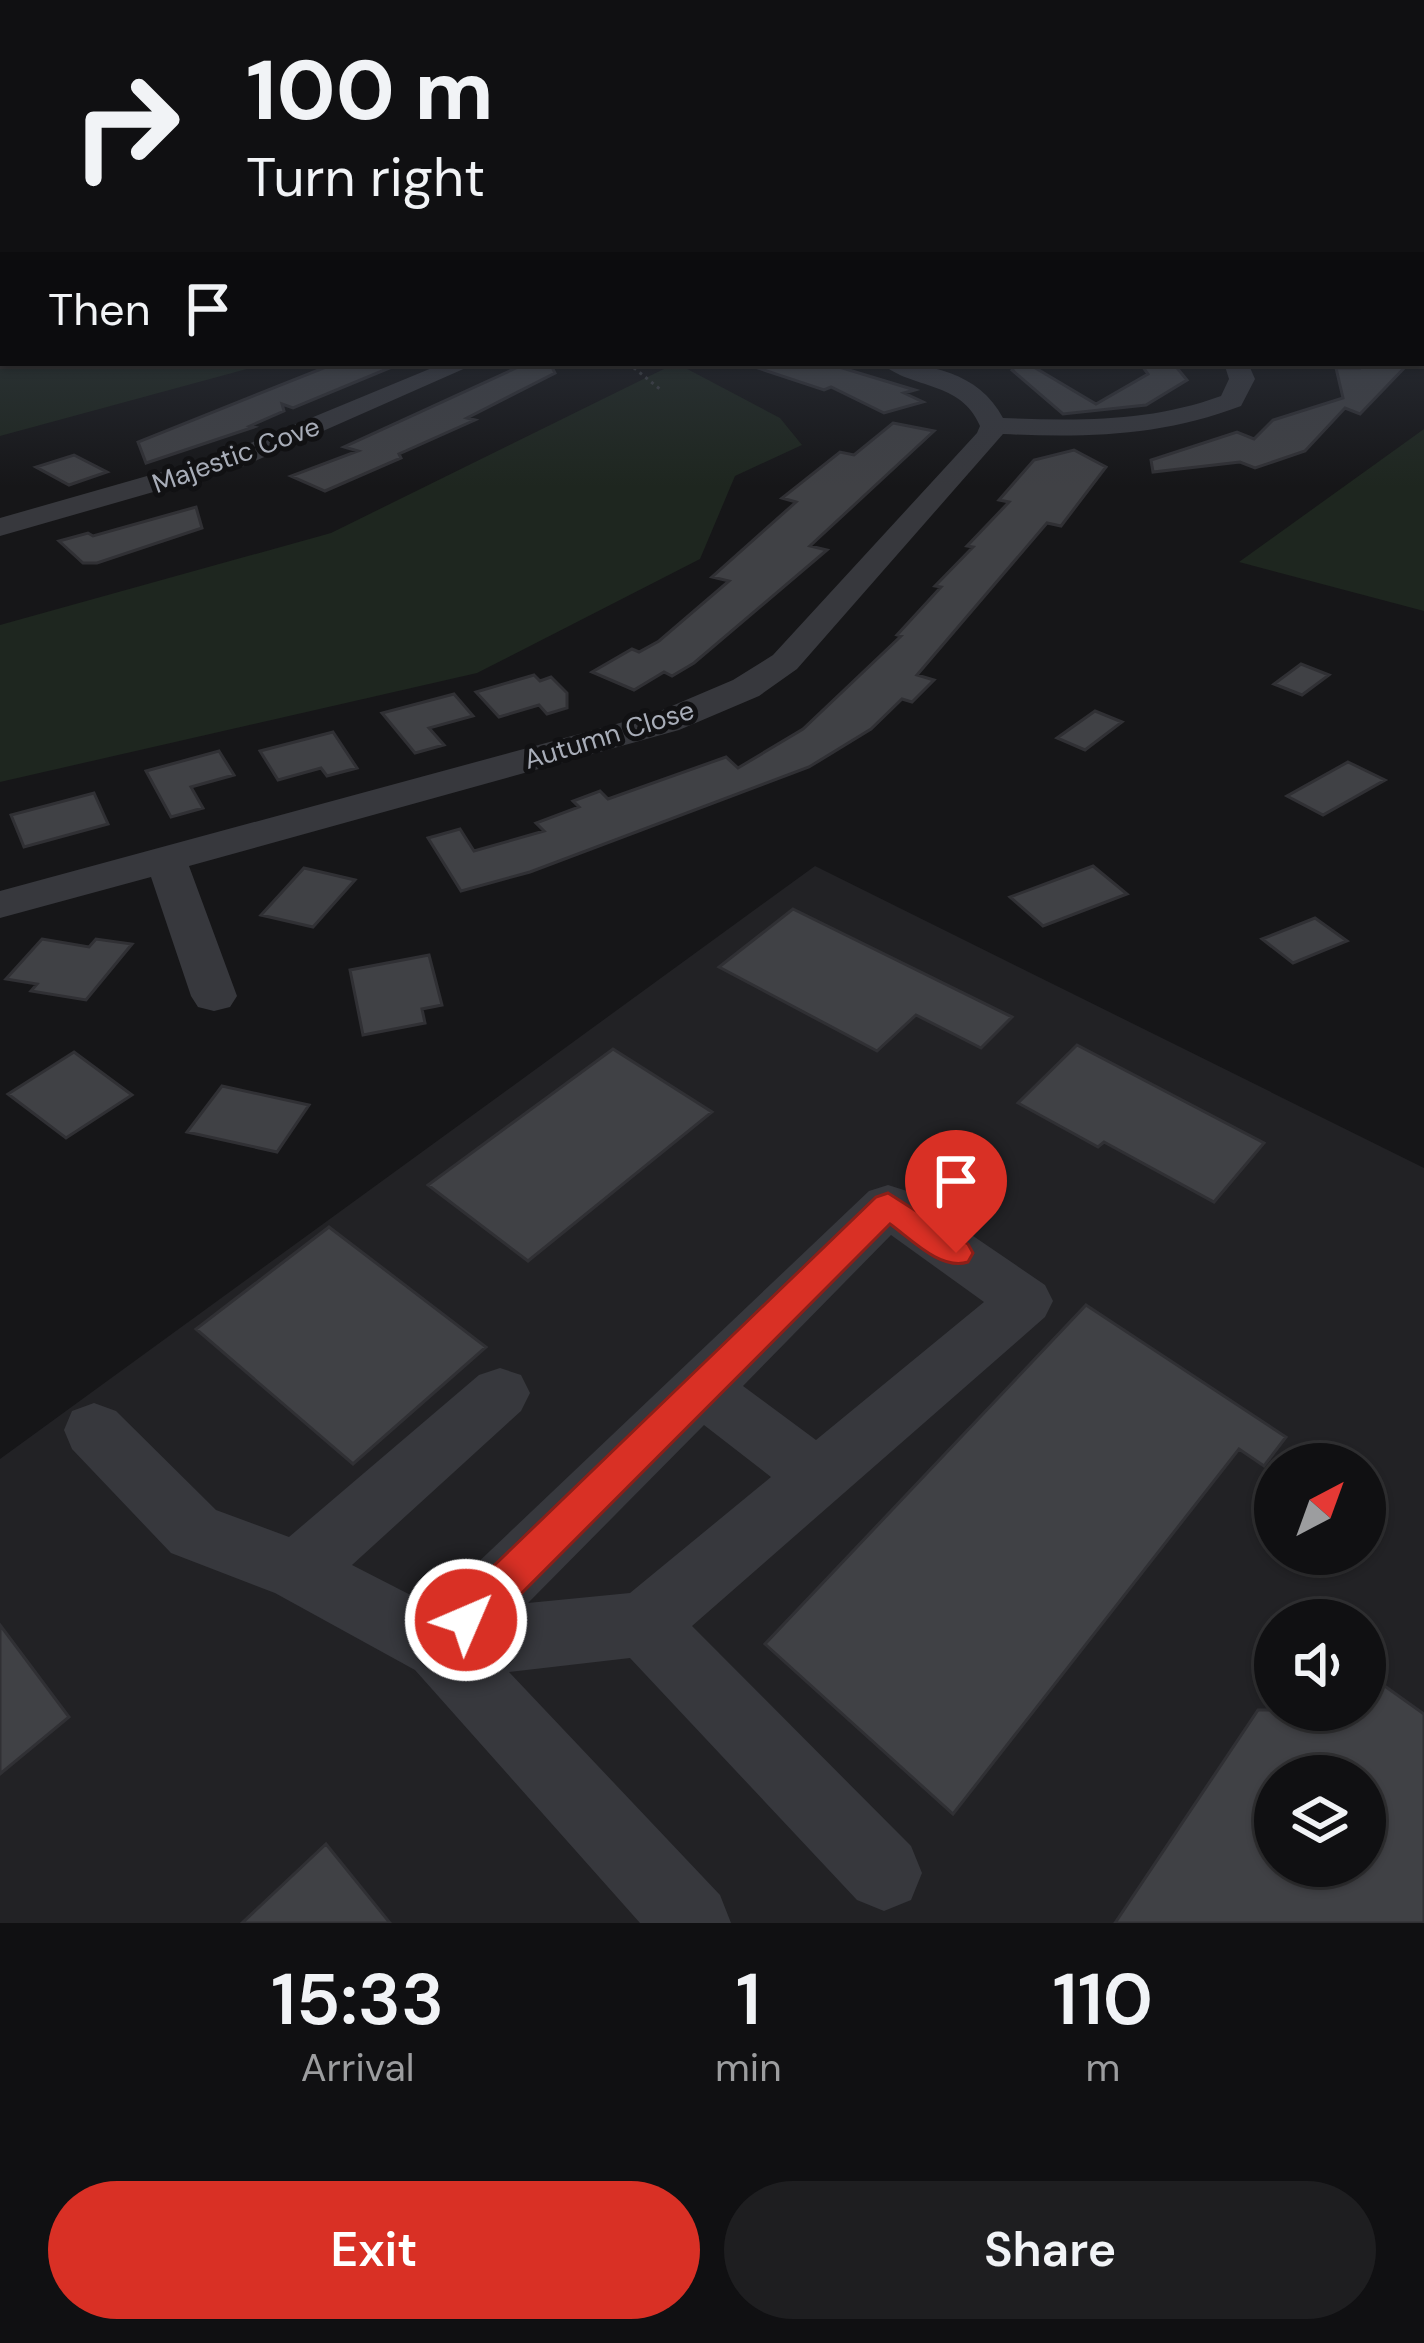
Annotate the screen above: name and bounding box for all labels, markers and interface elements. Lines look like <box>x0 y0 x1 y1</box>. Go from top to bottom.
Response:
text: 100 m <box>246 36 494 145</box>
icon: right <box>48 48 204 204</box>
text: Turn right <box>246 142 485 213</box>
icon: arrive <box>175 276 241 342</box>
text: Then <box>48 280 151 339</box>
street label: Majestic Cove <box>147 408 324 501</box>
street label: Autumn Close <box>519 692 698 777</box>
pin <box>905 1130 1007 1253</box>
icon: arrive <box>923 1148 989 1214</box>
north arrow <box>1254 1443 1386 1575</box>
map controls <box>1254 1443 1386 1887</box>
position arrow <box>403 1557 529 1683</box>
button: sound <box>1254 1599 1386 1731</box>
button: layers <box>1254 1755 1386 1887</box>
text: 15:33 <box>271 1953 444 2046</box>
text: 1 <box>736 1953 761 2046</box>
text: 110 <box>1053 1953 1153 2046</box>
text: Arrival <box>301 2042 414 2093</box>
text: min <box>715 2042 782 2093</box>
text: m <box>1085 2042 1120 2093</box>
button: Exit <box>48 2181 700 2319</box>
button: Share <box>724 2181 1376 2319</box>

